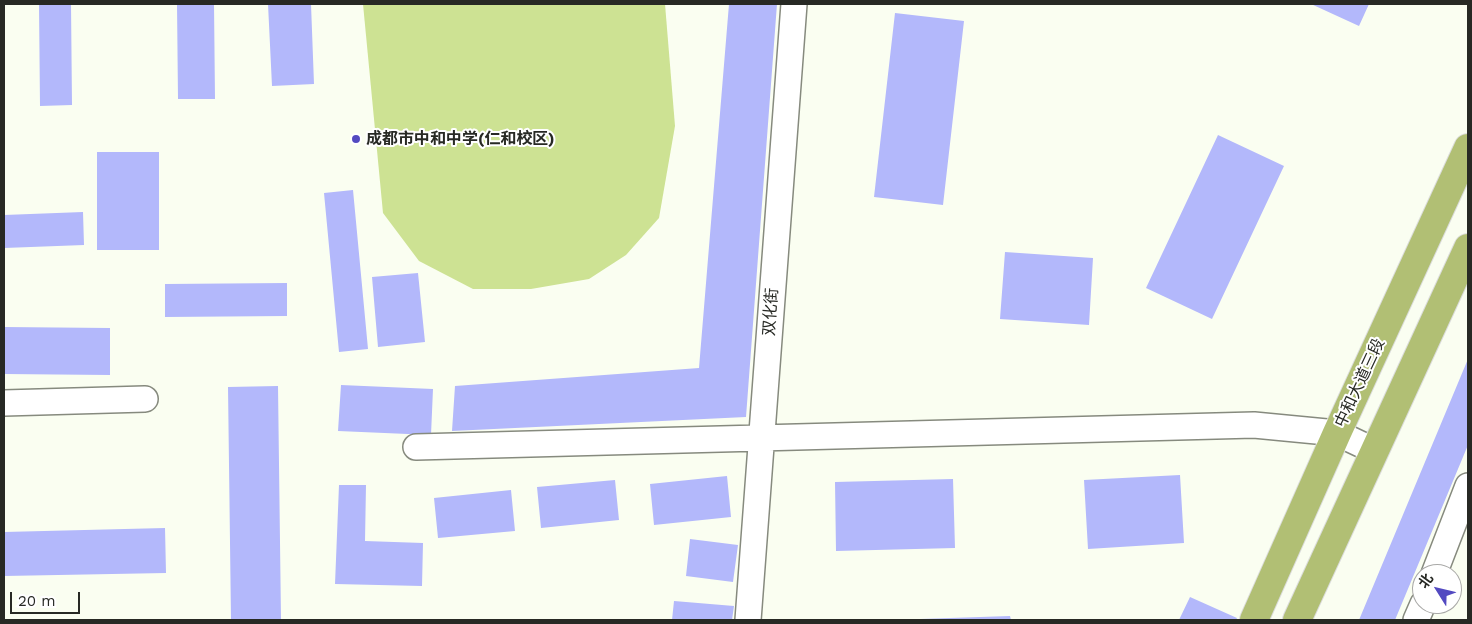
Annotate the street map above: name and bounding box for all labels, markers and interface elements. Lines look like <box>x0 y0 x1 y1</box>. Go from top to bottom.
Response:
place label: 成都市中和中学(仁和校区) <box>366 129 555 149</box>
marker: 成都市中和中学(仁和校区) <box>350 133 362 145</box>
street label: 双化街 <box>760 287 782 337</box>
street label: 中和大道三段 <box>1331 335 1389 431</box>
north arrow <box>1412 564 1462 614</box>
text: 北 <box>1415 570 1436 591</box>
scale bar <box>12 582 82 614</box>
text: 20 m <box>18 592 56 610</box>

